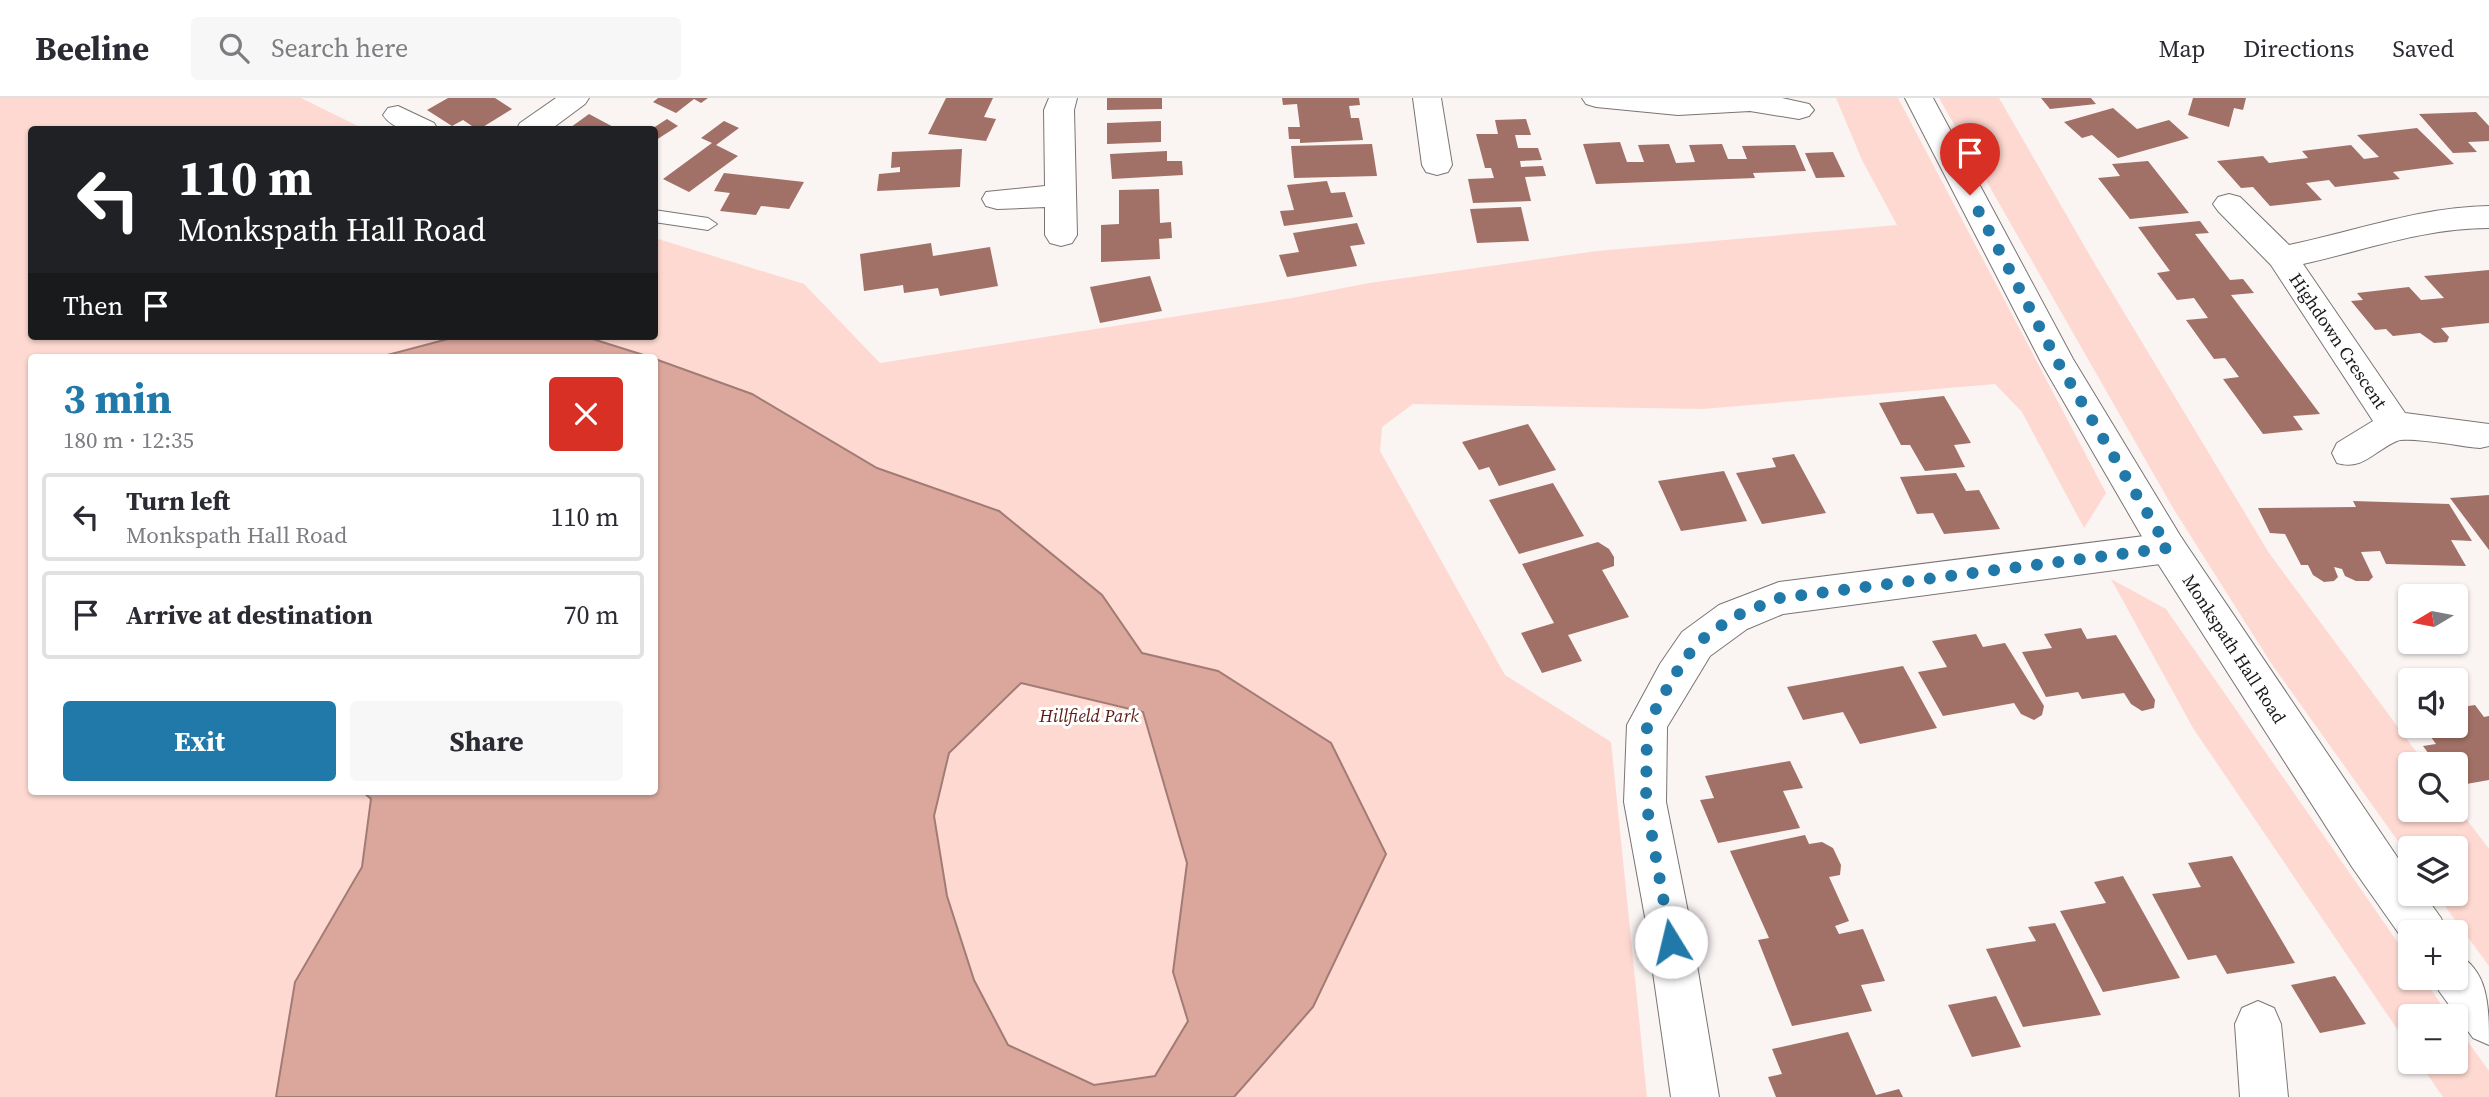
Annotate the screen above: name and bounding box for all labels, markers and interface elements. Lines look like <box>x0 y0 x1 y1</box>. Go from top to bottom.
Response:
search box <box>191 17 681 80</box>
text: Beeline <box>35 26 149 71</box>
icon: search <box>215 29 253 67</box>
text: Search here <box>271 30 408 66</box>
text: Map <box>2158 32 2205 65</box>
text: Directions <box>2243 32 2354 65</box>
text: Saved <box>2392 32 2454 65</box>
pin <box>1940 123 2000 195</box>
icon: arrive <box>1951 134 1989 172</box>
text: 110 m <box>178 144 313 211</box>
icon: left <box>63 154 154 245</box>
text: Monkspath Hall Road <box>178 208 486 252</box>
street label: Highdown Crescent <box>2284 268 2393 414</box>
icon: arrive <box>137 287 175 325</box>
text: Then <box>63 288 123 324</box>
text: 3 min <box>63 369 172 427</box>
button: close <box>549 377 623 451</box>
text: 180 m · 12:35 <box>63 424 194 456</box>
text: Turn left <box>126 483 230 519</box>
icon: left <box>67 498 105 536</box>
text: 110 m <box>551 499 619 535</box>
text: Monkspath Hall Road <box>126 519 347 551</box>
street label: Monkspath Hall Road <box>2177 569 2292 728</box>
north arrow <box>2398 584 2468 654</box>
map controls <box>2398 584 2468 1074</box>
icon: arrive <box>67 596 105 634</box>
text: Arrive at destination <box>126 597 373 633</box>
text: 70 m <box>564 597 619 633</box>
button: sound <box>2398 668 2468 738</box>
button: Exit <box>63 701 336 781</box>
button: Share <box>350 701 623 781</box>
park label: Hillfield Park <box>1038 703 1139 728</box>
button: search <box>2398 752 2468 822</box>
button: layers <box>2398 836 2468 906</box>
position arrow <box>1634 905 1708 979</box>
button: + <box>2398 920 2468 990</box>
button: − <box>2398 1004 2468 1074</box>

